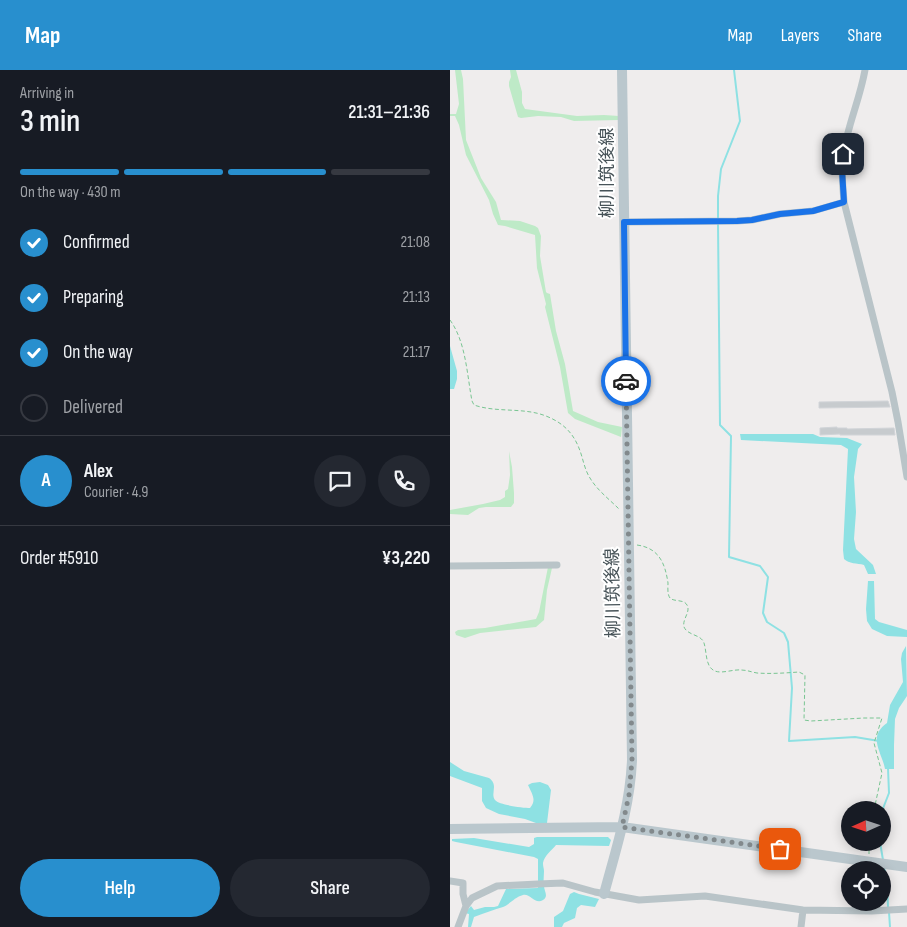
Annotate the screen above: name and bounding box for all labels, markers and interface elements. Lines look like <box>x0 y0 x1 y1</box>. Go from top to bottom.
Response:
text: Map <box>25 21 60 50</box>
text: Map <box>728 25 753 46</box>
text: Layers <box>781 25 820 46</box>
text: Share <box>848 25 882 46</box>
text: Arriving in <box>20 84 74 103</box>
text: 21:31–21:36 <box>348 101 430 124</box>
text: 3 min <box>20 102 80 141</box>
street label: 柳川筑後線 <box>597 128 618 218</box>
pin <box>822 133 864 175</box>
icon: home <box>829 140 857 168</box>
text: On the way · 430 m <box>20 183 121 202</box>
icon: check <box>20 229 48 257</box>
text: Confirmed <box>63 231 130 254</box>
text: 21:08 <box>401 233 430 252</box>
icon: check <box>20 284 48 312</box>
text: Preparing <box>63 286 124 309</box>
text: 21:13 <box>402 288 430 307</box>
icon: check <box>20 339 48 367</box>
text: On the way <box>63 341 133 364</box>
text: 21:17 <box>403 343 430 362</box>
courier <box>601 356 651 406</box>
icon: car <box>612 367 640 395</box>
text: Delivered <box>63 396 123 419</box>
button: chat <box>314 455 366 507</box>
button: phone <box>378 455 430 507</box>
text: Alex <box>84 460 113 483</box>
text: A <box>41 469 51 492</box>
text: Courier · 4.9 <box>84 483 148 502</box>
text: Order #5910 <box>20 547 98 570</box>
text: ¥3,220 <box>382 547 430 570</box>
street label: 柳川筑後線 <box>602 548 624 638</box>
north arrow <box>841 801 891 851</box>
map controls <box>841 801 891 911</box>
pin <box>759 828 801 870</box>
icon: bag <box>766 835 794 863</box>
button: Help <box>20 859 220 917</box>
button: Share <box>230 859 430 917</box>
button: locate <box>841 861 891 911</box>

